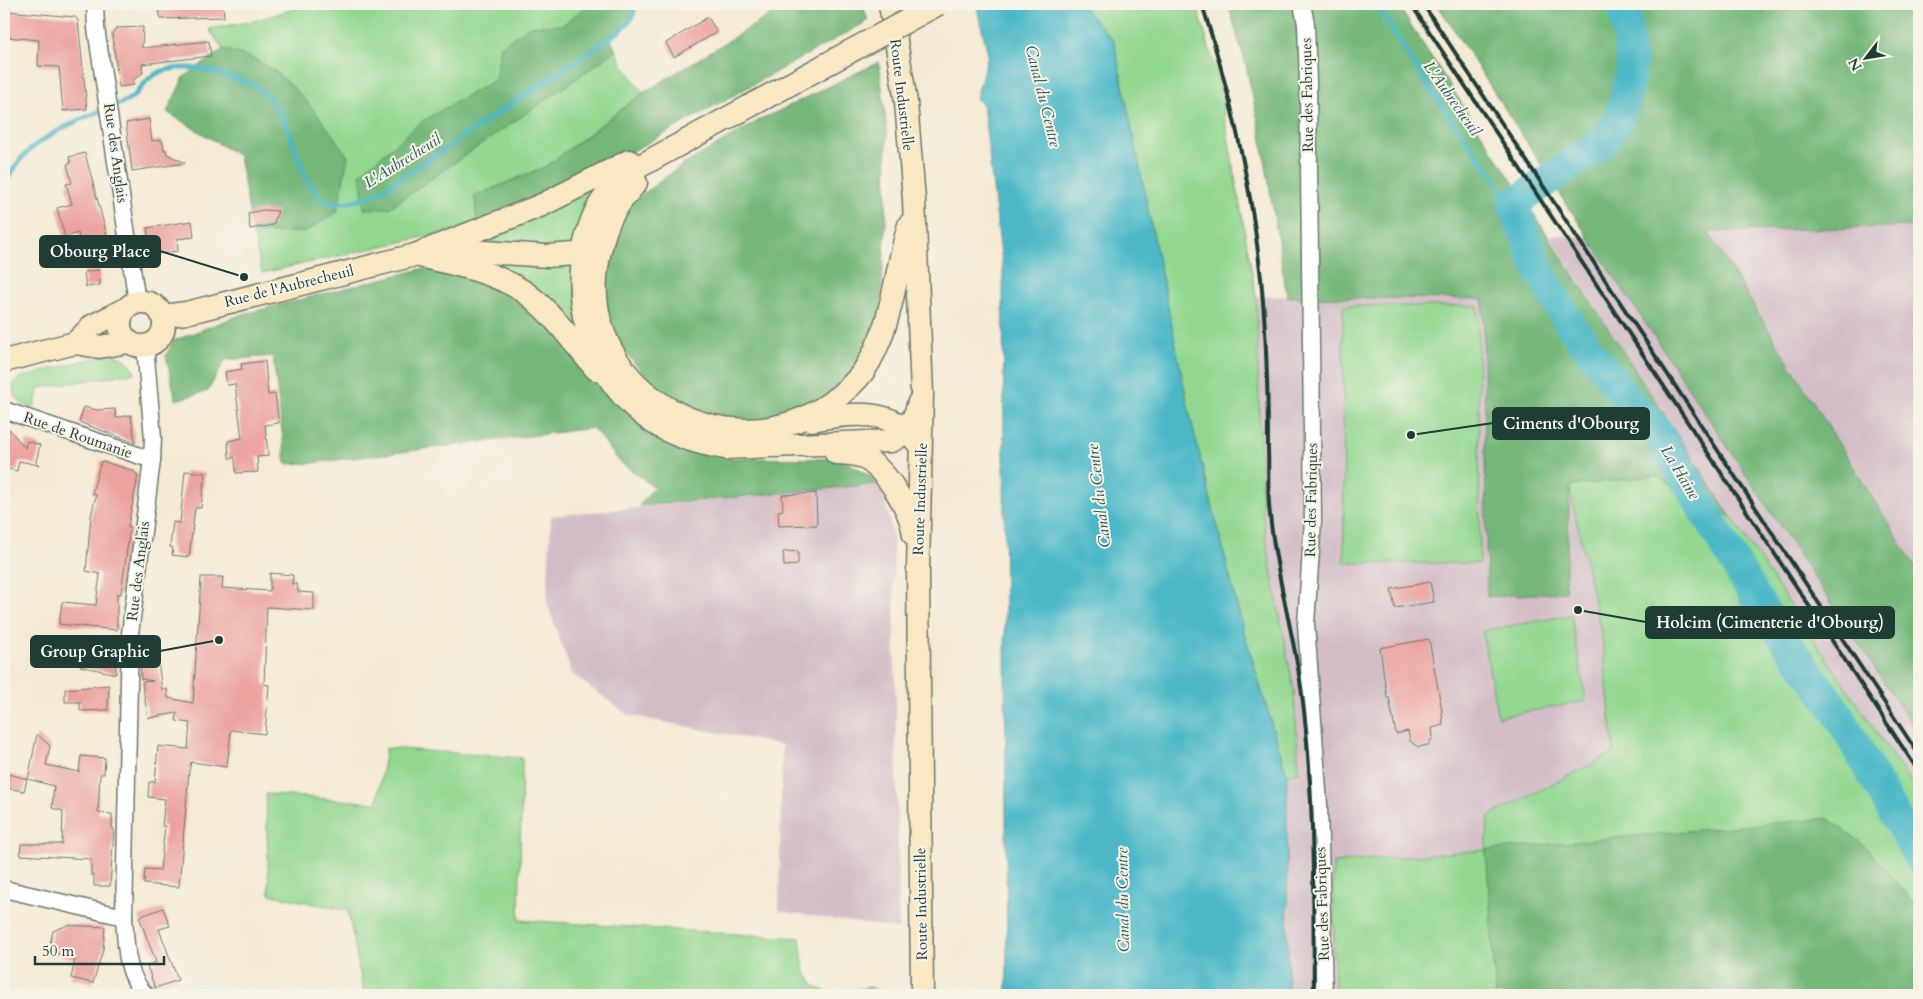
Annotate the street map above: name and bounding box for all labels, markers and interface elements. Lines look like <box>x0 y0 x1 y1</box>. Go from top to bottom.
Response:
north arrow <box>1840 32 1890 82</box>
street label: Route Industrielle <box>885 38 919 152</box>
street label: Rue des Fabriques <box>1296 38 1318 152</box>
water label: Canal du Centre <box>1020 43 1067 150</box>
text: N <box>1844 54 1867 75</box>
water label: L'Aubrecheuil <box>1418 56 1487 141</box>
street label: Rue des Anglais <box>99 102 133 204</box>
water label: L'Aubrecheuil <box>360 128 446 193</box>
callout: Obourg Place <box>40 236 160 267</box>
text: Obourg Place <box>50 241 150 263</box>
street label: Rue de l'Aubrecheuil <box>222 260 356 312</box>
street label: Rue de Roumanie <box>21 407 135 463</box>
callout: Ciments d'Obourg <box>1493 408 1649 439</box>
text: Ciments d'Obourg <box>1503 413 1639 435</box>
water label: La Haine <box>1655 441 1705 504</box>
street label: Route Industrielle <box>908 442 932 556</box>
water label: Canal du Centre <box>1082 442 1116 549</box>
street label: Rue des Fabriques <box>1300 443 1322 557</box>
street label: Rue des Anglais <box>122 520 154 622</box>
callout: Holcim (Cimenterie d'Obourg) <box>1646 607 1894 638</box>
text: Holcim (Cimenterie d'Obourg) <box>1656 612 1884 634</box>
callout: Group Graphic <box>31 636 160 667</box>
text: Group Graphic <box>40 641 150 663</box>
street label: Route Industrielle <box>910 847 932 961</box>
water label: Canal du Centre <box>1111 847 1135 952</box>
street label: Rue des Fabriques <box>1310 847 1334 961</box>
scale bar <box>35 934 164 966</box>
text: 50 m <box>42 941 74 961</box>

